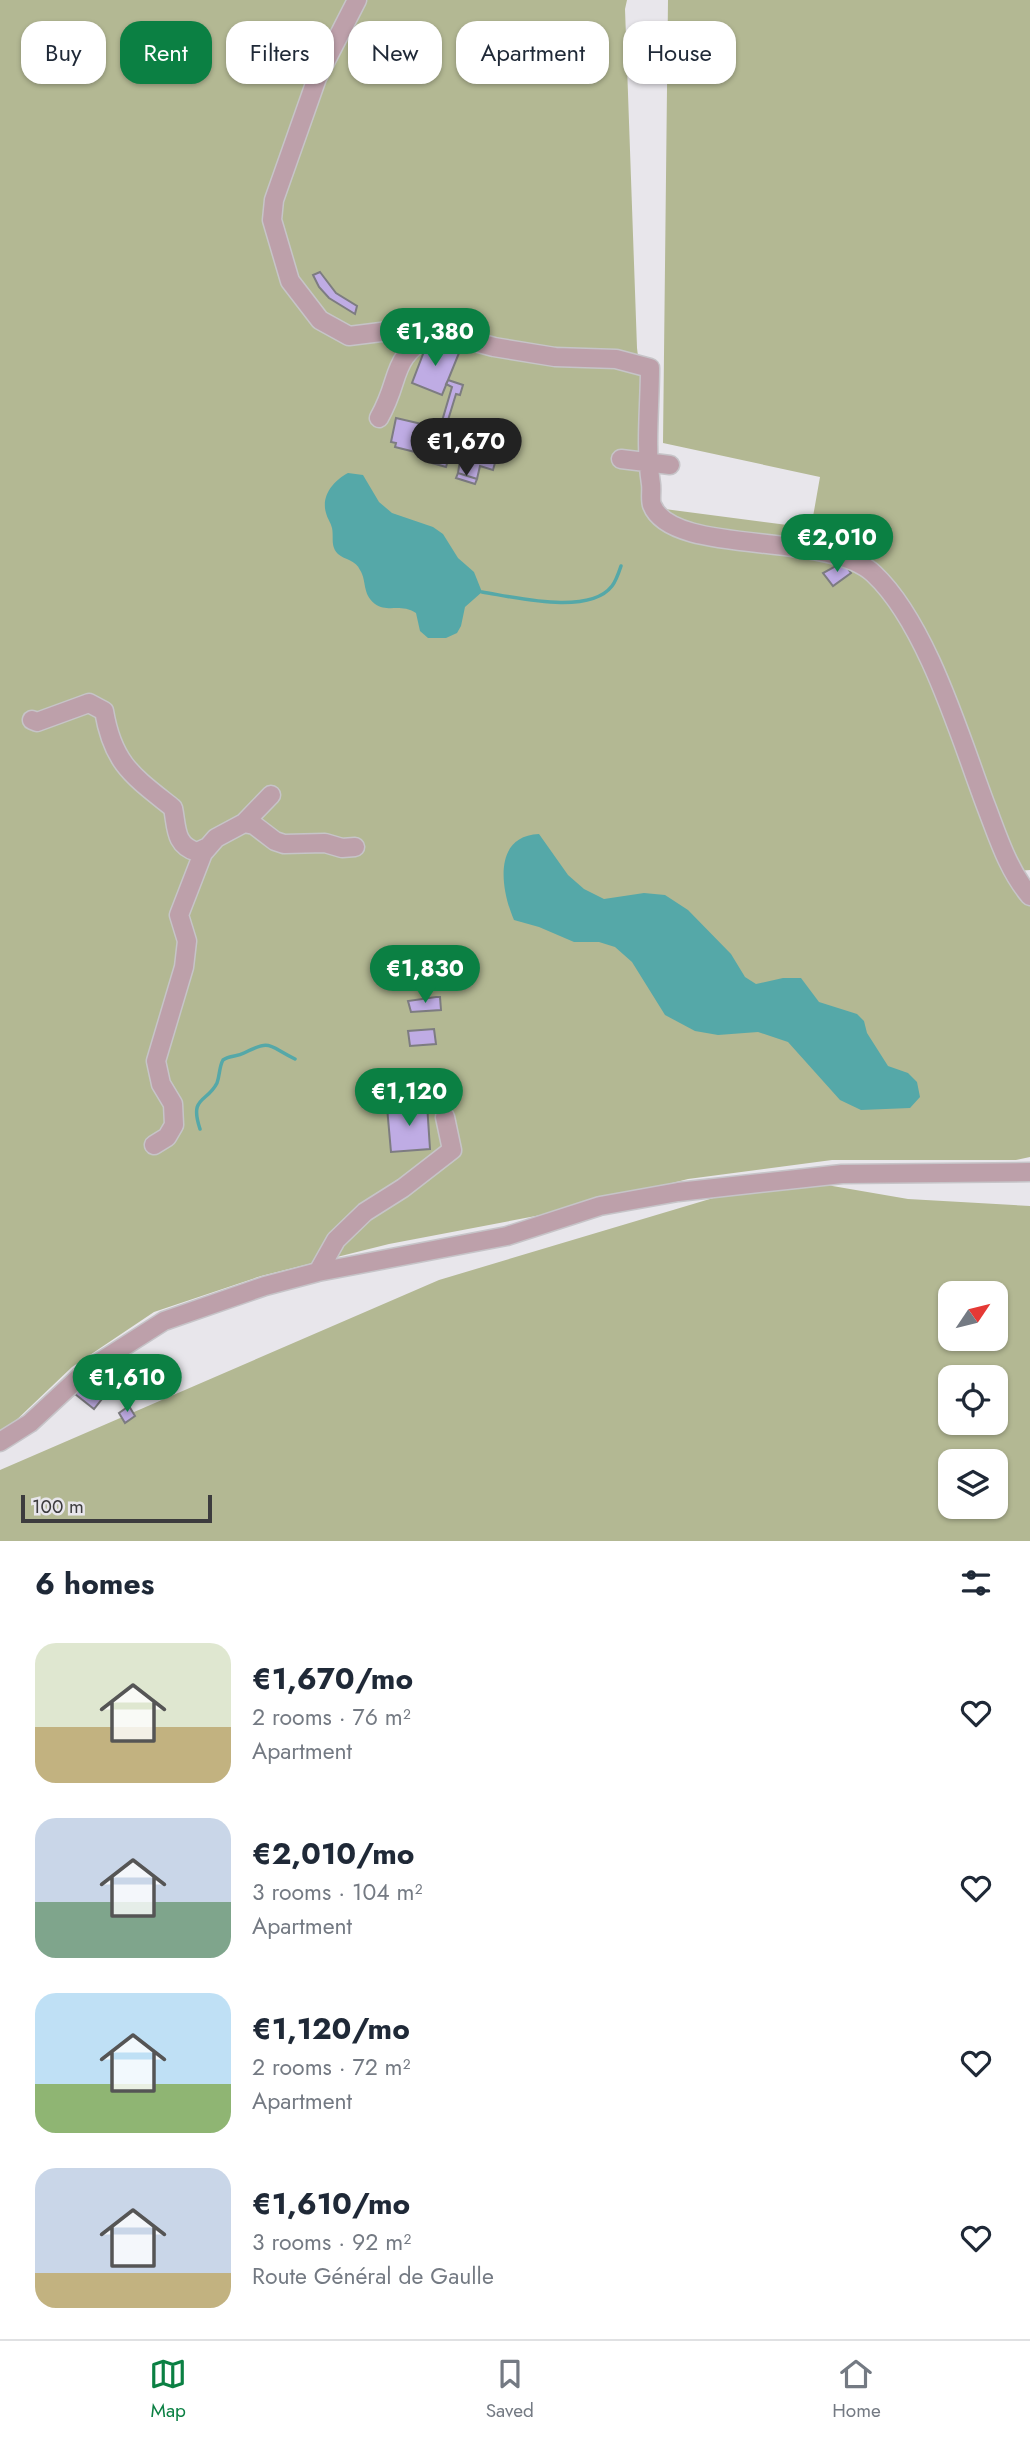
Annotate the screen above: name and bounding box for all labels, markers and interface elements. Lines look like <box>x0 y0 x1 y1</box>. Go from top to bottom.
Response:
chip: Buy <box>21 21 106 84</box>
chip: Rent <box>120 21 212 84</box>
chip: Filters <box>226 21 334 84</box>
chip: New <box>348 21 442 84</box>
chip: Apartment <box>456 21 609 84</box>
chip: House <box>623 21 736 84</box>
pin: €1,380 <box>378 308 492 368</box>
text: €1,380 <box>396 314 474 348</box>
pin: €1,670 <box>409 419 523 478</box>
text: €1,670 <box>427 424 505 458</box>
pin: €2,010 <box>780 514 894 574</box>
text: €2,010 <box>797 520 877 554</box>
pin: €1,830 <box>368 946 482 1005</box>
text: €1,830 <box>386 951 464 985</box>
pin: €1,120 <box>352 1068 466 1128</box>
text: €1,120 <box>371 1074 447 1108</box>
north arrow <box>938 1281 1008 1351</box>
map controls <box>938 1281 1008 1519</box>
pin: €1,610 <box>70 1354 184 1414</box>
text: €1,610 <box>89 1360 165 1394</box>
button: locate <box>938 1365 1008 1435</box>
button: layers <box>938 1449 1008 1519</box>
scale bar <box>21 1492 212 1524</box>
text: 100 m <box>32 1493 84 1520</box>
text: 6 homes <box>35 1562 154 1605</box>
icon: filters <box>957 1564 995 1602</box>
text: €1,670/mo <box>252 1657 413 1700</box>
icon: home <box>91 1671 175 1755</box>
icon: heart <box>957 1694 995 1732</box>
text: 2 rooms · 76 m² <box>252 1700 411 1734</box>
text: Apartment <box>252 1734 352 1768</box>
text: €2,010/mo <box>252 1832 414 1875</box>
icon: home <box>91 1846 175 1930</box>
icon: heart <box>957 1869 995 1907</box>
text: 3 rooms · 104 m² <box>252 1875 422 1909</box>
text: Apartment <box>252 1909 352 1943</box>
text: €1,120/mo <box>252 2007 410 2050</box>
icon: home <box>91 2021 175 2105</box>
icon: heart <box>957 2044 995 2082</box>
text: 2 rooms · 72 m² <box>252 2050 411 2084</box>
text: Apartment <box>252 2084 352 2118</box>
text: €1,610/mo <box>252 2182 410 2225</box>
icon: home <box>91 2196 175 2280</box>
icon: heart <box>957 2219 995 2257</box>
text: 3 rooms · 92 m² <box>252 2225 411 2259</box>
text: Route Général de Gaulle <box>252 2259 494 2293</box>
tab: Map <box>149 2355 187 2424</box>
tab: Saved <box>486 2355 534 2424</box>
tab: Home <box>832 2355 881 2424</box>

